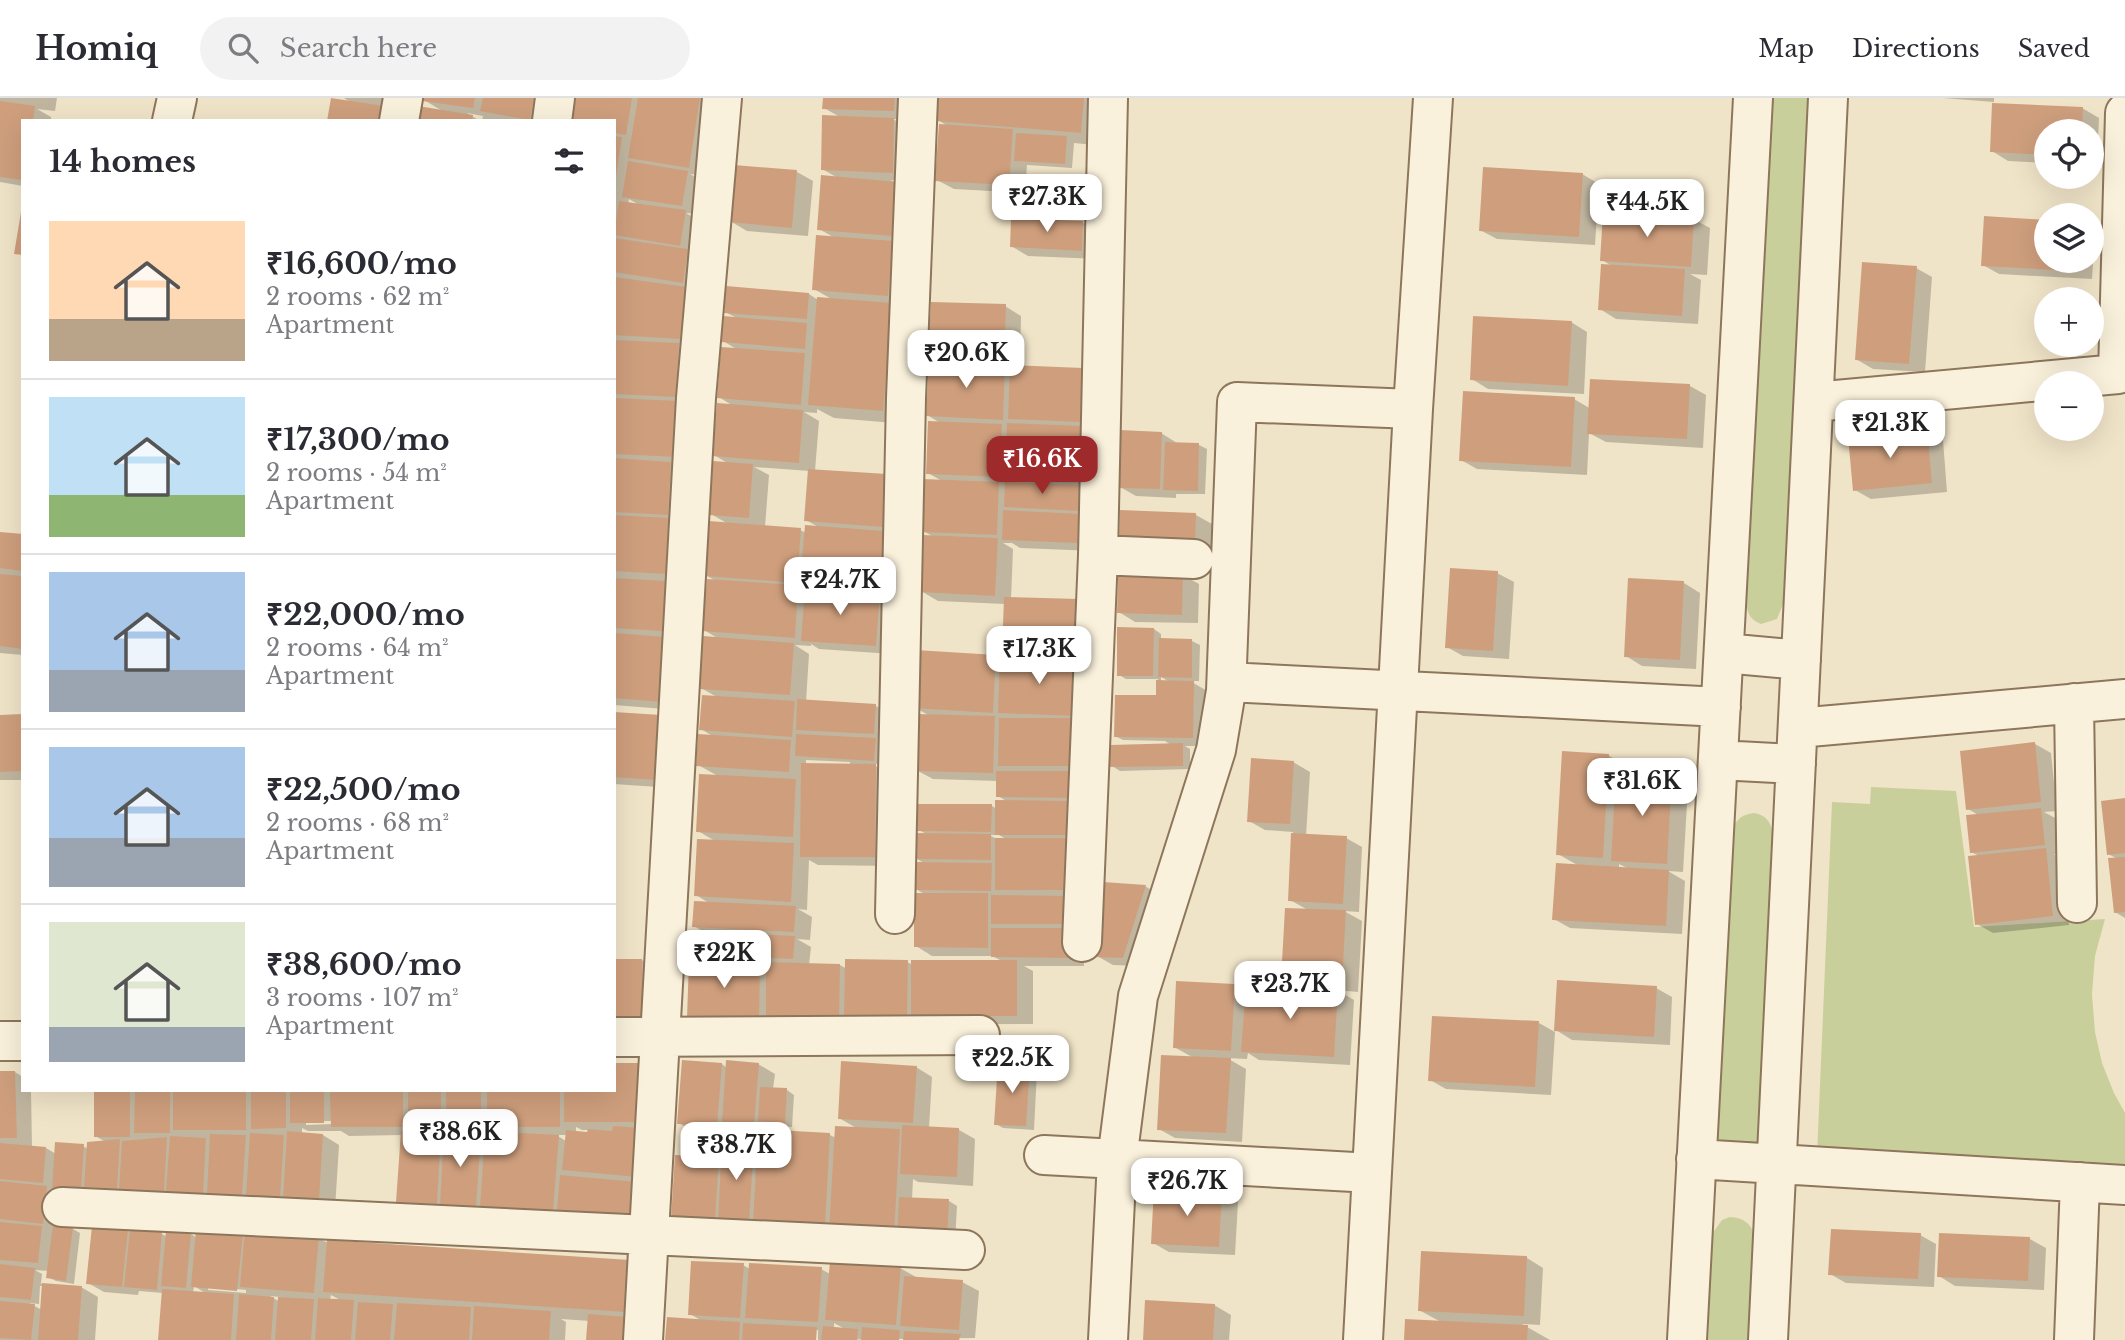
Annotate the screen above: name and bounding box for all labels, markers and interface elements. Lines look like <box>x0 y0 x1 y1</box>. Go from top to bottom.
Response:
search box <box>200 17 690 80</box>
text: Homiq <box>35 28 158 69</box>
icon: search <box>224 29 262 67</box>
text: Search here <box>280 32 437 64</box>
text: Map <box>1758 34 1814 63</box>
text: Directions <box>1852 34 1980 63</box>
text: Saved <box>2018 34 2090 63</box>
map controls <box>2034 119 2104 441</box>
button: locate <box>2034 119 2104 189</box>
icon: filters <box>550 142 588 180</box>
text: 14 homes <box>49 143 196 180</box>
pin: ₹27.3K <box>990 174 1104 234</box>
pin: ₹44.5K <box>1590 180 1704 239</box>
text: ₹27.3K <box>1008 183 1086 211</box>
text: ₹44.5K <box>1606 188 1688 216</box>
button: layers <box>2034 203 2104 273</box>
text: ₹16,600/mo <box>266 245 457 282</box>
icon: home <box>105 249 189 333</box>
text: 2 rooms · 62 m² <box>266 283 449 311</box>
button: + <box>2034 287 2104 357</box>
text: Apartment <box>266 311 394 339</box>
pin: ₹20.6K <box>909 330 1023 390</box>
text: ₹20.6K <box>923 339 1009 367</box>
button: − <box>2034 371 2104 441</box>
pin: ₹21.3K <box>1833 400 1947 460</box>
text: ₹21.3K <box>1851 409 1929 437</box>
text: ₹17,300/mo <box>266 421 450 458</box>
icon: home <box>105 425 189 509</box>
pin: ₹16.6K <box>985 436 1099 496</box>
text: ₹16.6K <box>1003 445 1081 473</box>
text: 2 rooms · 54 m² <box>266 459 447 487</box>
text: Apartment <box>266 487 394 515</box>
pin: ₹24.7K <box>783 558 897 617</box>
text: ₹24.7K <box>800 566 880 594</box>
text: ₹22,000/mo <box>266 596 465 633</box>
icon: home <box>105 600 189 684</box>
pin: ₹17.3K <box>982 626 1096 686</box>
text: 2 rooms · 64 m² <box>266 634 449 662</box>
text: ₹17.3K <box>1002 635 1076 663</box>
text: Apartment <box>266 662 394 690</box>
pin: ₹31.6K <box>1585 758 1699 818</box>
text: ₹31.6K <box>1603 767 1681 795</box>
text: ₹22,500/mo <box>266 771 461 808</box>
icon: home <box>105 775 189 859</box>
text: 2 rooms · 68 m² <box>266 809 449 837</box>
text: Apartment <box>266 837 394 865</box>
pin: ₹22K <box>683 930 765 990</box>
text: ₹22K <box>693 939 755 967</box>
text: ₹38,600/mo <box>266 946 462 983</box>
icon: home <box>105 950 189 1034</box>
pin: ₹23.7K <box>1233 962 1347 1021</box>
text: ₹23.7K <box>1250 970 1330 998</box>
text: 3 rooms · 107 m² <box>266 984 459 1012</box>
text: Apartment <box>266 1012 394 1040</box>
pin: ₹22.5K <box>955 1035 1069 1095</box>
text: ₹22.5K <box>971 1044 1053 1072</box>
pin: ₹38.6K <box>403 1110 517 1169</box>
text: ₹38.6K <box>419 1118 501 1146</box>
pin: ₹38.7K <box>679 1122 793 1182</box>
text: ₹38.7K <box>696 1131 776 1159</box>
pin: ₹26.7K <box>1130 1158 1244 1218</box>
text: ₹26.7K <box>1147 1167 1227 1195</box>

